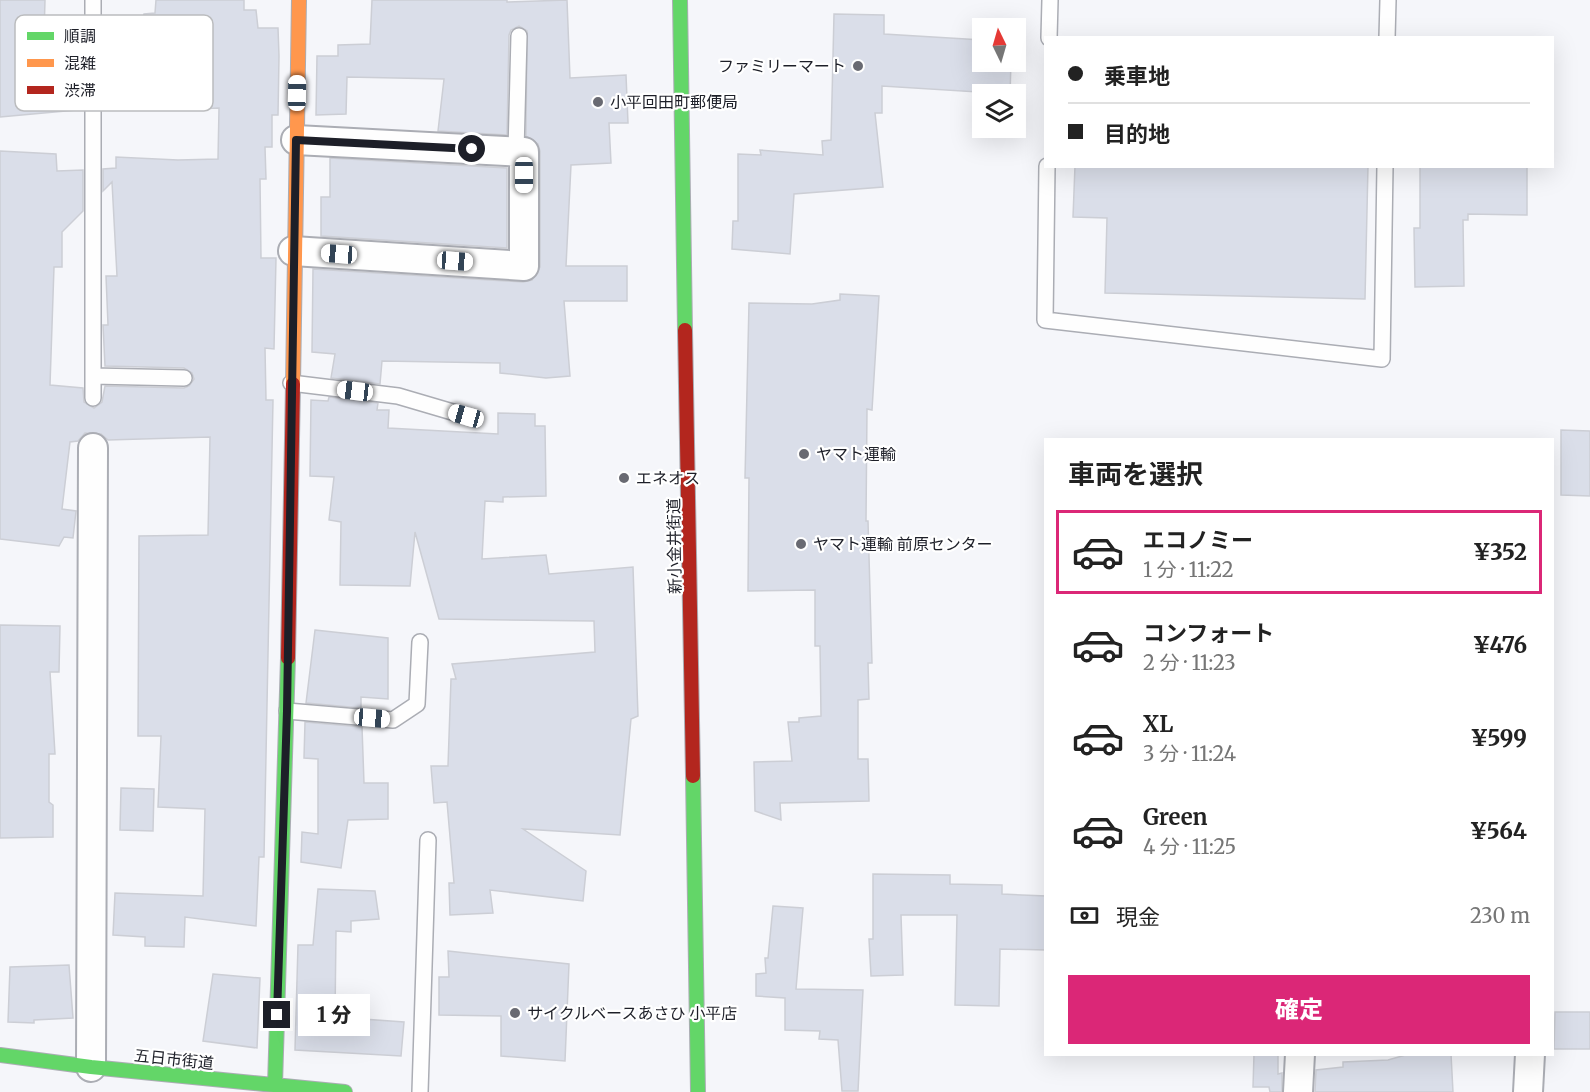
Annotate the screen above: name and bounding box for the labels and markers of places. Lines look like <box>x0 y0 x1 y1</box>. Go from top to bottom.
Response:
place label: ファミリーマート <box>718 56 846 76</box>
marker: ファミリーマート <box>851 59 865 73</box>
place label: 小平回田町郵便局 <box>610 92 738 112</box>
marker: 小平回田町郵便局 <box>591 95 605 109</box>
place label: ヤマト運輸 <box>816 444 896 464</box>
marker: ヤマト運輸 <box>797 447 811 461</box>
place label: エネオス <box>636 468 700 488</box>
marker: エネオス <box>617 471 631 485</box>
place label: ヤマト運輸 前原センター <box>813 534 993 554</box>
marker: ヤマト運輸 前原センター <box>794 537 808 551</box>
place label: サイクルベースあさひ 小平店 <box>527 1003 737 1023</box>
marker: サイクルベースあさひ 小平店 <box>508 1006 522 1020</box>

